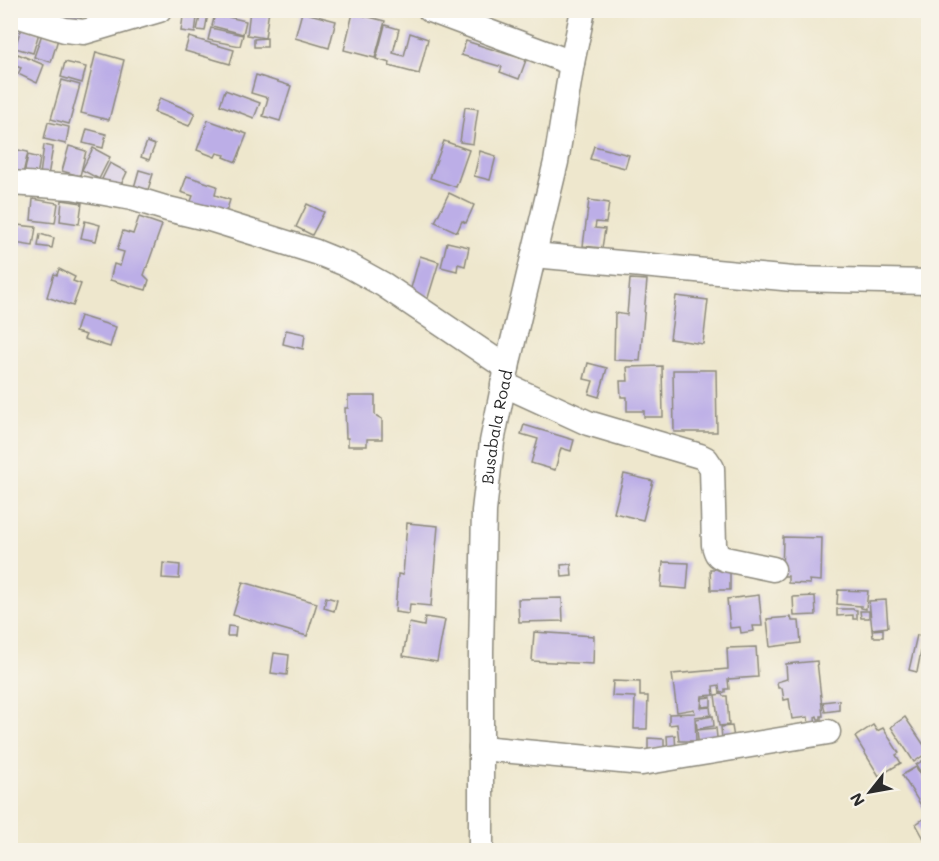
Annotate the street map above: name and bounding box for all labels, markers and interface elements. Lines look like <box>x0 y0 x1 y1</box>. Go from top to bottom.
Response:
street label: Busabala Road <box>476 368 516 485</box>
north arrow <box>840 762 900 822</box>
text: N <box>845 789 869 811</box>

